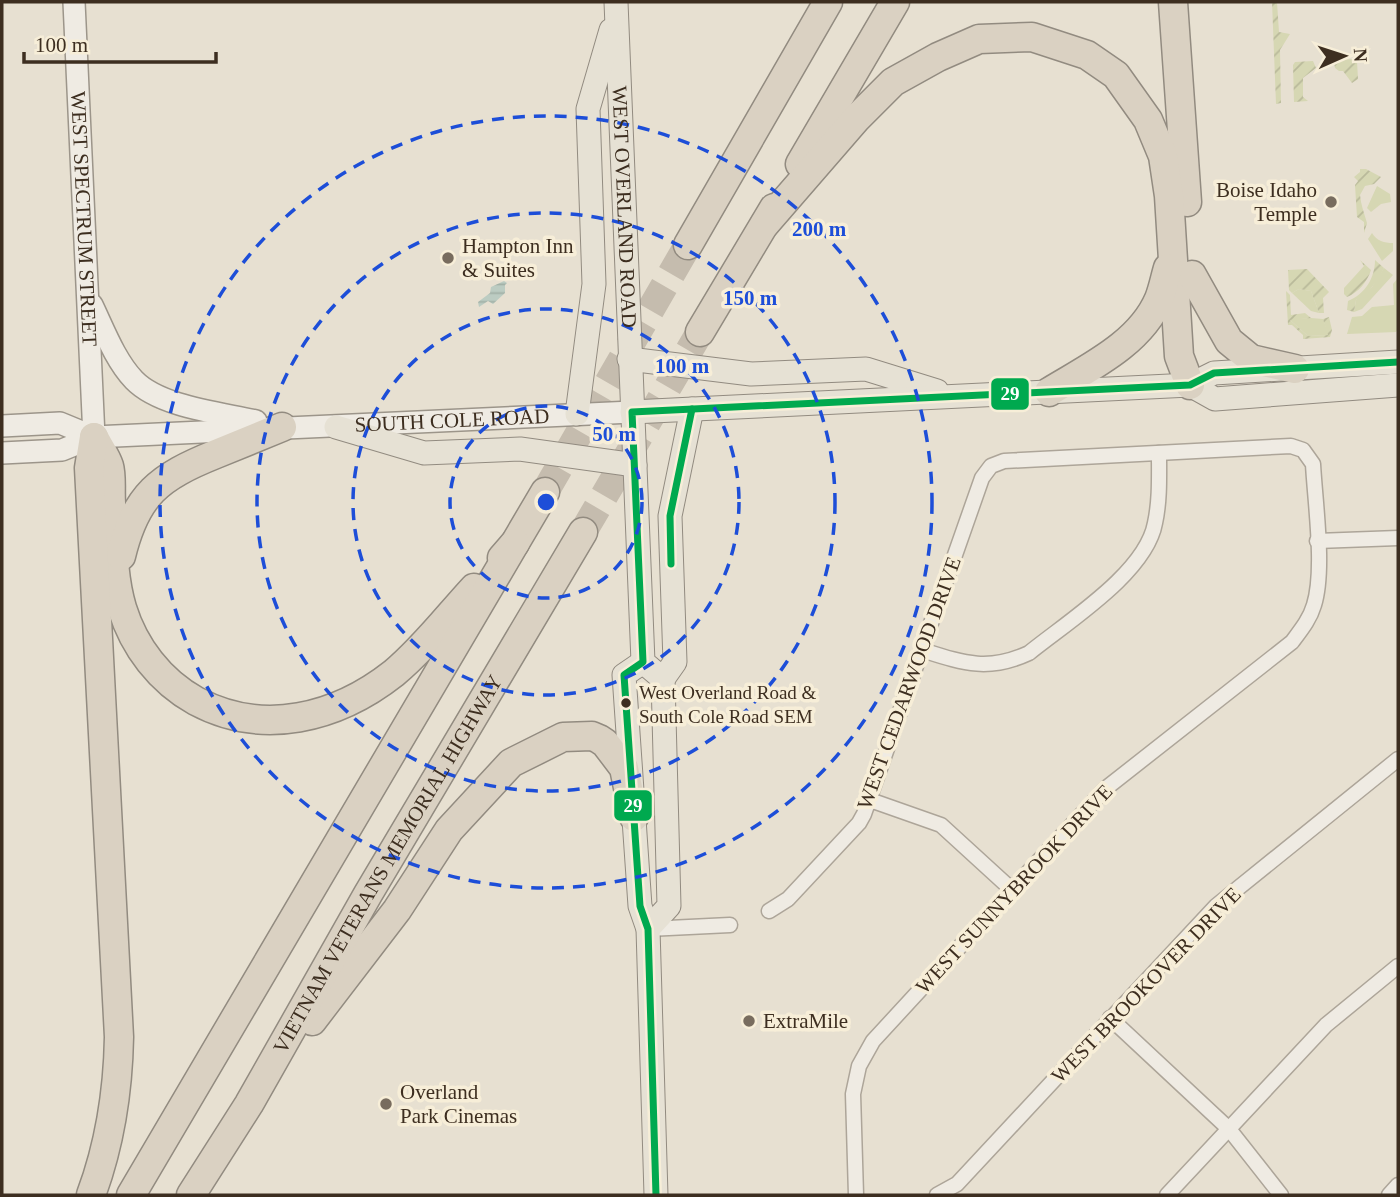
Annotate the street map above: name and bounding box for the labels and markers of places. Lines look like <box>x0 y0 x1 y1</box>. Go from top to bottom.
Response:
place label: Boise Idaho Temple <box>1216 178 1317 226</box>
marker: Boise Idaho Temple <box>1323 194 1339 210</box>
place label: Hampton Inn & Suites <box>462 234 574 282</box>
marker: Hampton Inn & Suites <box>440 250 456 266</box>
centre of rings <box>534 490 558 514</box>
place label: West Overland Road & South Cole Road SEM <box>639 682 817 727</box>
marker: West Overland Road & South Cole Road SEM <box>619 696 633 710</box>
place label: ExtraMile <box>763 1009 848 1033</box>
marker: ExtraMile <box>741 1013 757 1029</box>
place label: Overland Park Cinemas <box>400 1080 517 1128</box>
marker: Overland Park Cinemas <box>378 1096 394 1112</box>

